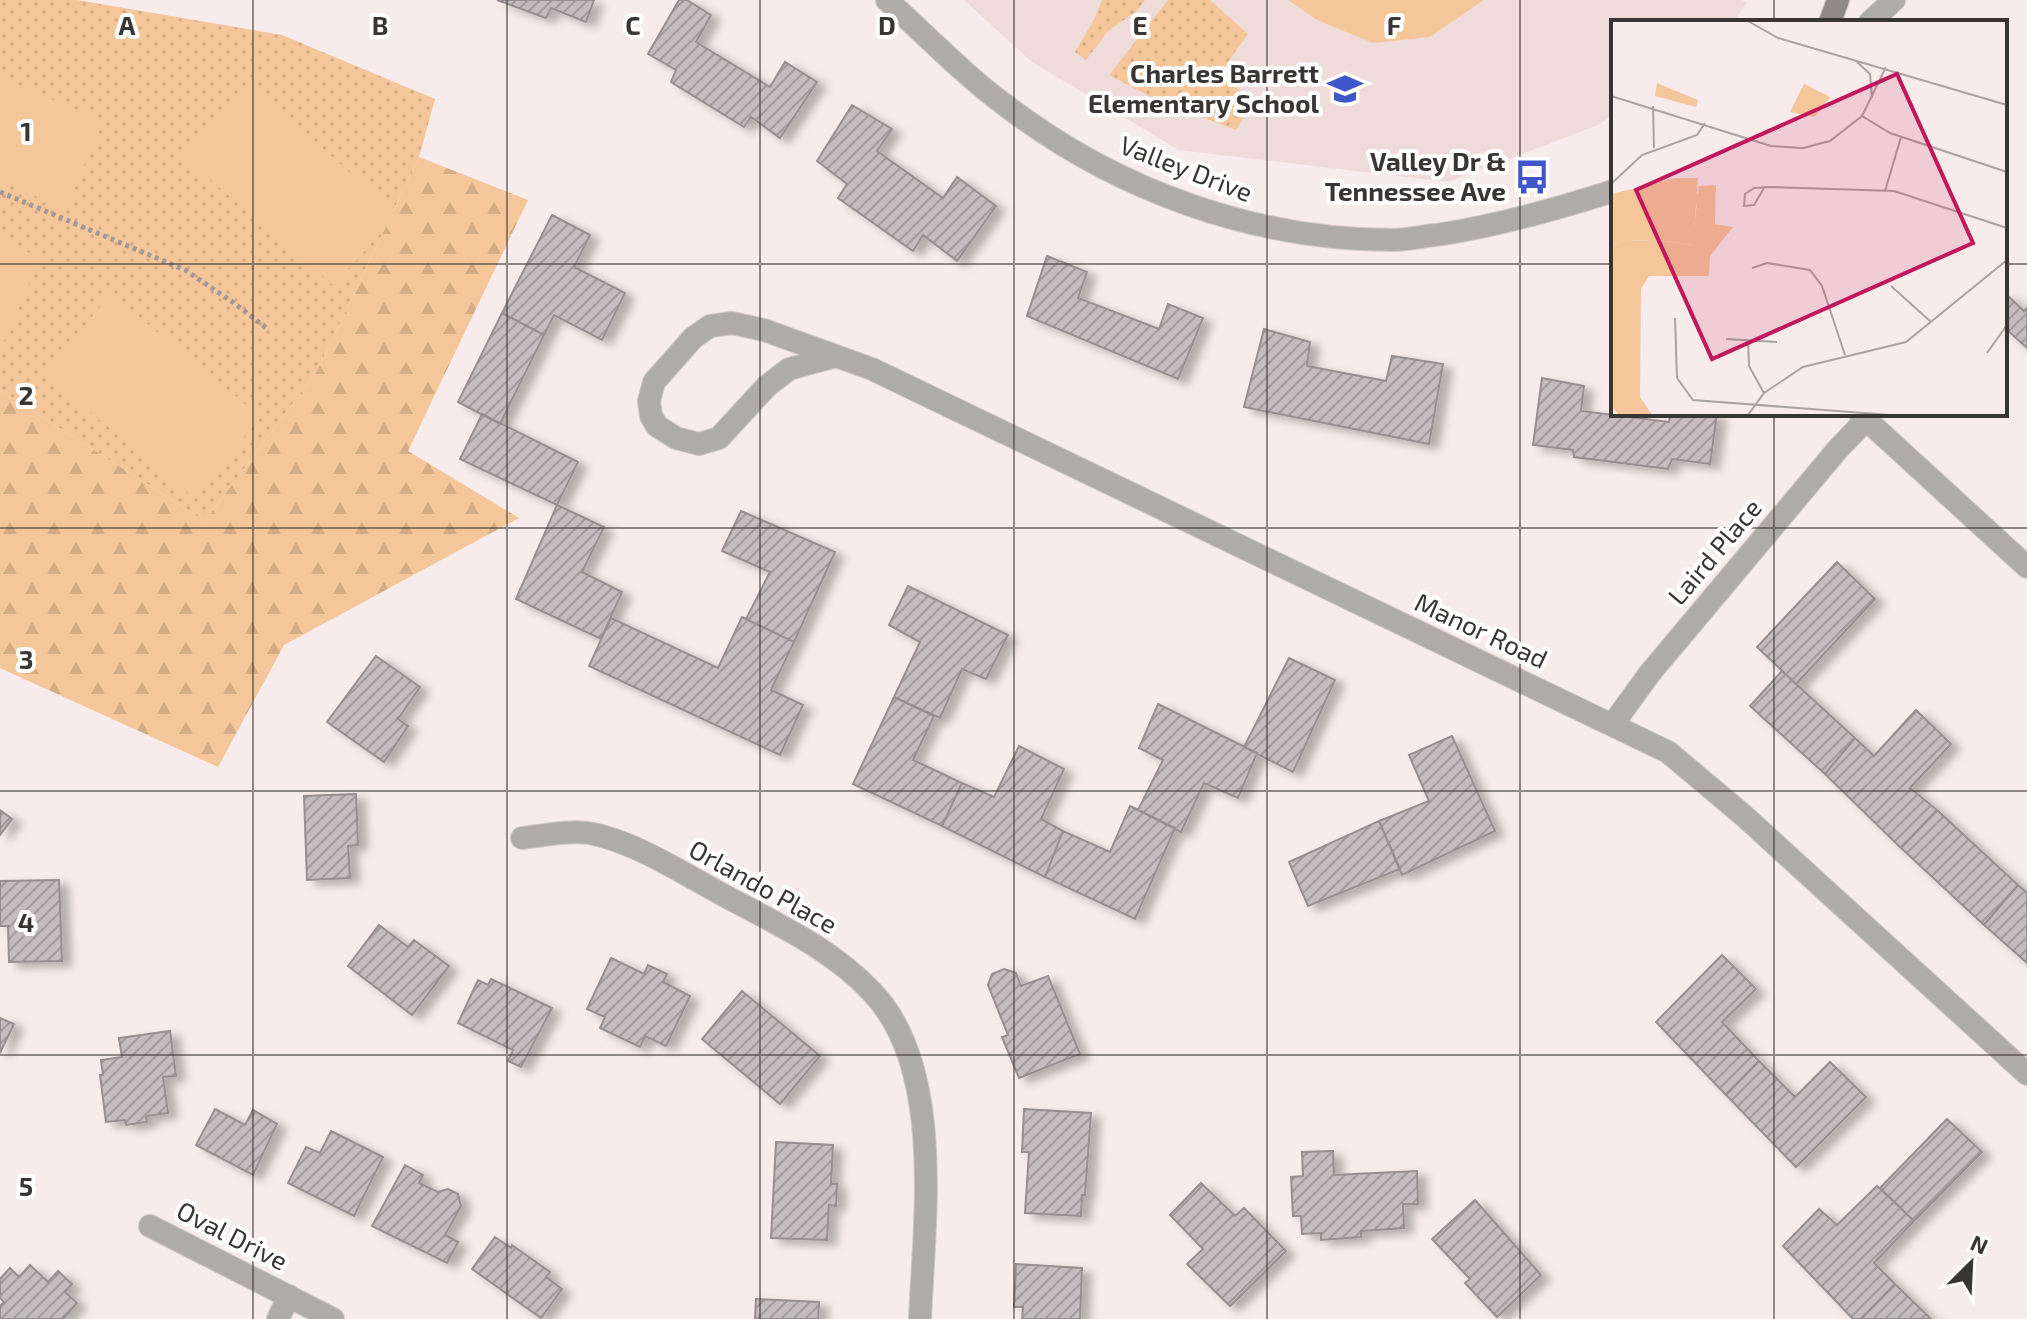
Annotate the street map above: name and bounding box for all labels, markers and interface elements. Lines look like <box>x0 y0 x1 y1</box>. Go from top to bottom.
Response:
text: A <box>119 9 136 40</box>
text: B <box>372 9 388 40</box>
text: C <box>625 9 641 40</box>
text: D <box>878 9 896 40</box>
text: E <box>1132 9 1148 40</box>
text: F <box>1387 9 1401 40</box>
inset map <box>1611 20 2007 416</box>
place label: Charles Barrett Elementary School <box>1088 57 1319 119</box>
school or university icon: Charles Barrett Elementary School <box>1326 70 1364 108</box>
text: 1 <box>20 115 32 146</box>
street label: Valley Drive <box>1116 128 1257 207</box>
place label: Valley Dr & Tennessee Ave <box>1325 145 1506 206</box>
bus stop icon: Valley Dr & Tennessee Ave <box>1513 158 1551 196</box>
text: 2 <box>18 379 34 410</box>
street label: Laird Place <box>1661 492 1767 610</box>
street label: Manor Road <box>1411 585 1553 674</box>
text: 3 <box>19 643 33 674</box>
street label: Orlando Place <box>684 832 843 939</box>
text: 4 <box>18 906 34 937</box>
text: 5 <box>19 1170 33 1201</box>
street label: Oval Drive <box>172 1194 293 1276</box>
north arrow <box>1931 1223 2011 1303</box>
text: N <box>1967 1229 1992 1259</box>

